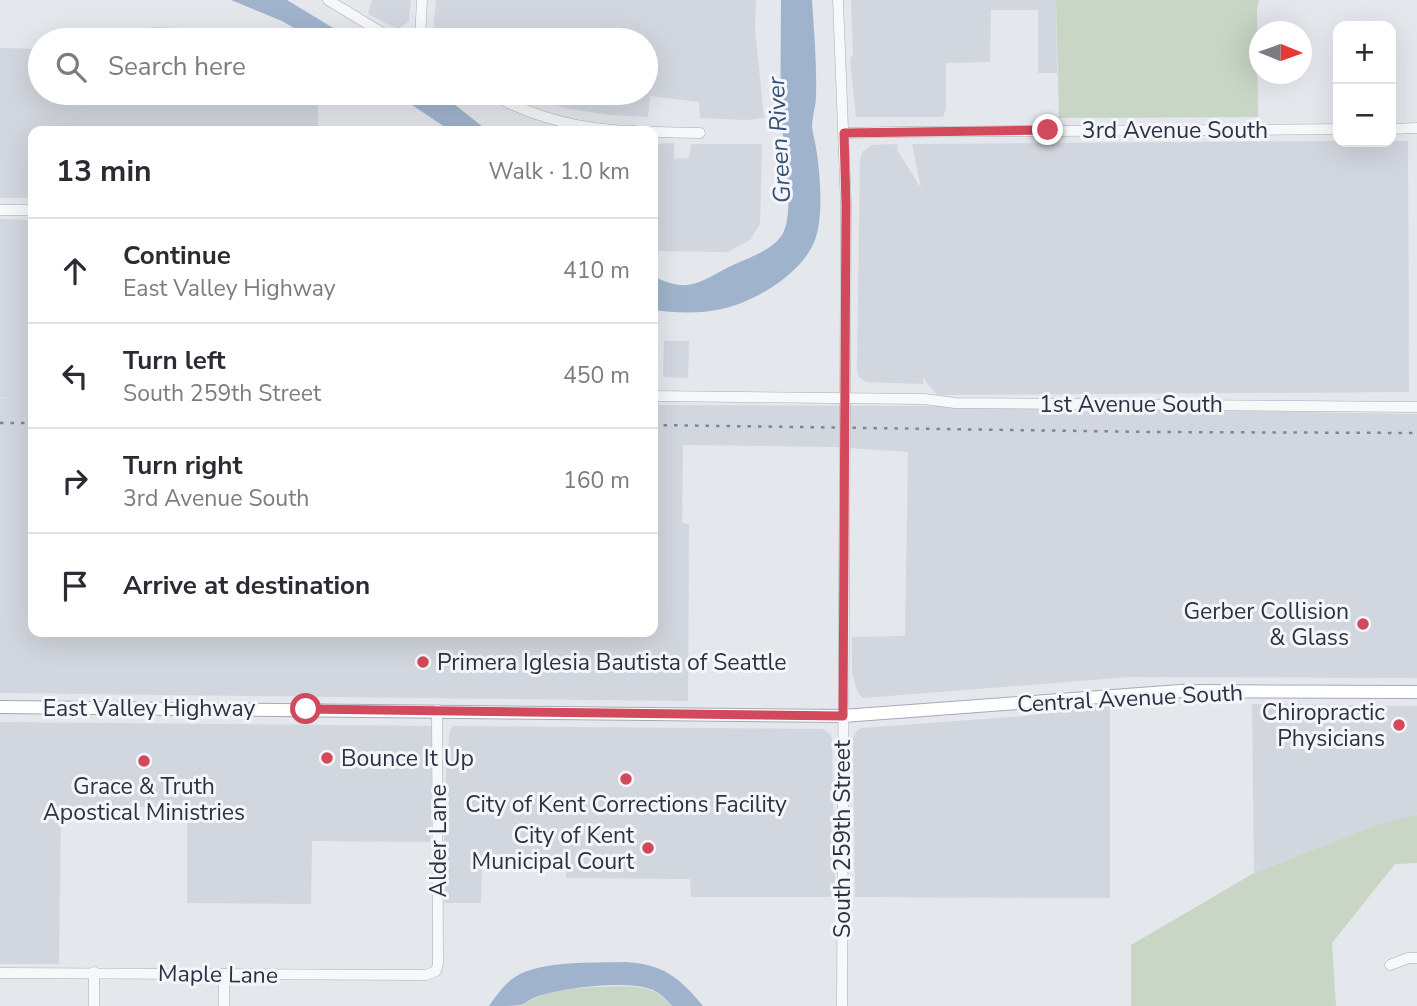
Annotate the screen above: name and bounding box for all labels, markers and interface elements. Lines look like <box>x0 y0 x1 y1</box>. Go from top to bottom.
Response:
north arrow <box>1249 21 1312 84</box>
map controls <box>1333 21 1396 147</box>
button: + <box>1333 21 1396 84</box>
search box <box>28 28 658 105</box>
icon: search <box>52 48 90 86</box>
text: Search here <box>108 49 246 84</box>
water label: Green River <box>760 75 798 204</box>
button: − <box>1333 84 1396 147</box>
route end <box>1032 114 1063 145</box>
street label: 3rd Avenue South <box>1082 115 1268 146</box>
text: 13 min <box>56 151 152 192</box>
text: Walk · 1.0 km <box>488 156 630 187</box>
text: Continue <box>123 238 231 273</box>
icon: ahead <box>56 252 94 290</box>
text: 410 m <box>563 255 630 286</box>
text: East Valley Highway <box>123 273 336 304</box>
text: Turn left <box>123 343 226 378</box>
icon: left <box>56 357 94 395</box>
text: 450 m <box>563 360 630 391</box>
text: South 259th Street <box>123 378 321 409</box>
street label: 1st Avenue South <box>1039 389 1223 420</box>
text: Turn right <box>123 448 242 483</box>
icon: right <box>56 462 94 500</box>
text: 160 m <box>563 465 630 496</box>
text: 3rd Avenue South <box>123 483 309 514</box>
icon: arrive <box>56 567 94 605</box>
text: Arrive at destination <box>123 568 370 603</box>
place label: Gerber Collision & Glass <box>1183 596 1349 653</box>
marker: Gerber Collision & Glass <box>1355 616 1371 632</box>
place label: Primera Iglesia Bautista of Seattle <box>437 647 787 678</box>
marker: Primera Iglesia Bautista of Seattle <box>415 654 431 670</box>
street label: Central Avenue South <box>1016 677 1244 720</box>
street label: East Valley Highway <box>43 693 255 724</box>
route start <box>290 693 321 724</box>
place label: Chiropractic Physicians <box>1262 697 1385 754</box>
marker: Chiropractic Physicians <box>1391 717 1407 733</box>
street label: South 259th Street <box>827 739 858 938</box>
place label: Bounce It Up <box>341 743 474 774</box>
marker: Bounce It Up <box>319 750 335 766</box>
marker: Grace & Truth Apostical Ministries <box>136 753 152 769</box>
place label: Grace & Truth Apostical Ministries <box>43 771 245 828</box>
marker: City of Kent Corrections Facility <box>618 771 634 787</box>
street label: Alder Lane <box>423 784 454 898</box>
place label: City of Kent Corrections Facility <box>465 789 787 820</box>
place label: City of Kent Municipal Court <box>471 820 635 877</box>
marker: City of Kent Municipal Court <box>640 840 656 856</box>
street label: Maple Lane <box>158 958 278 991</box>

